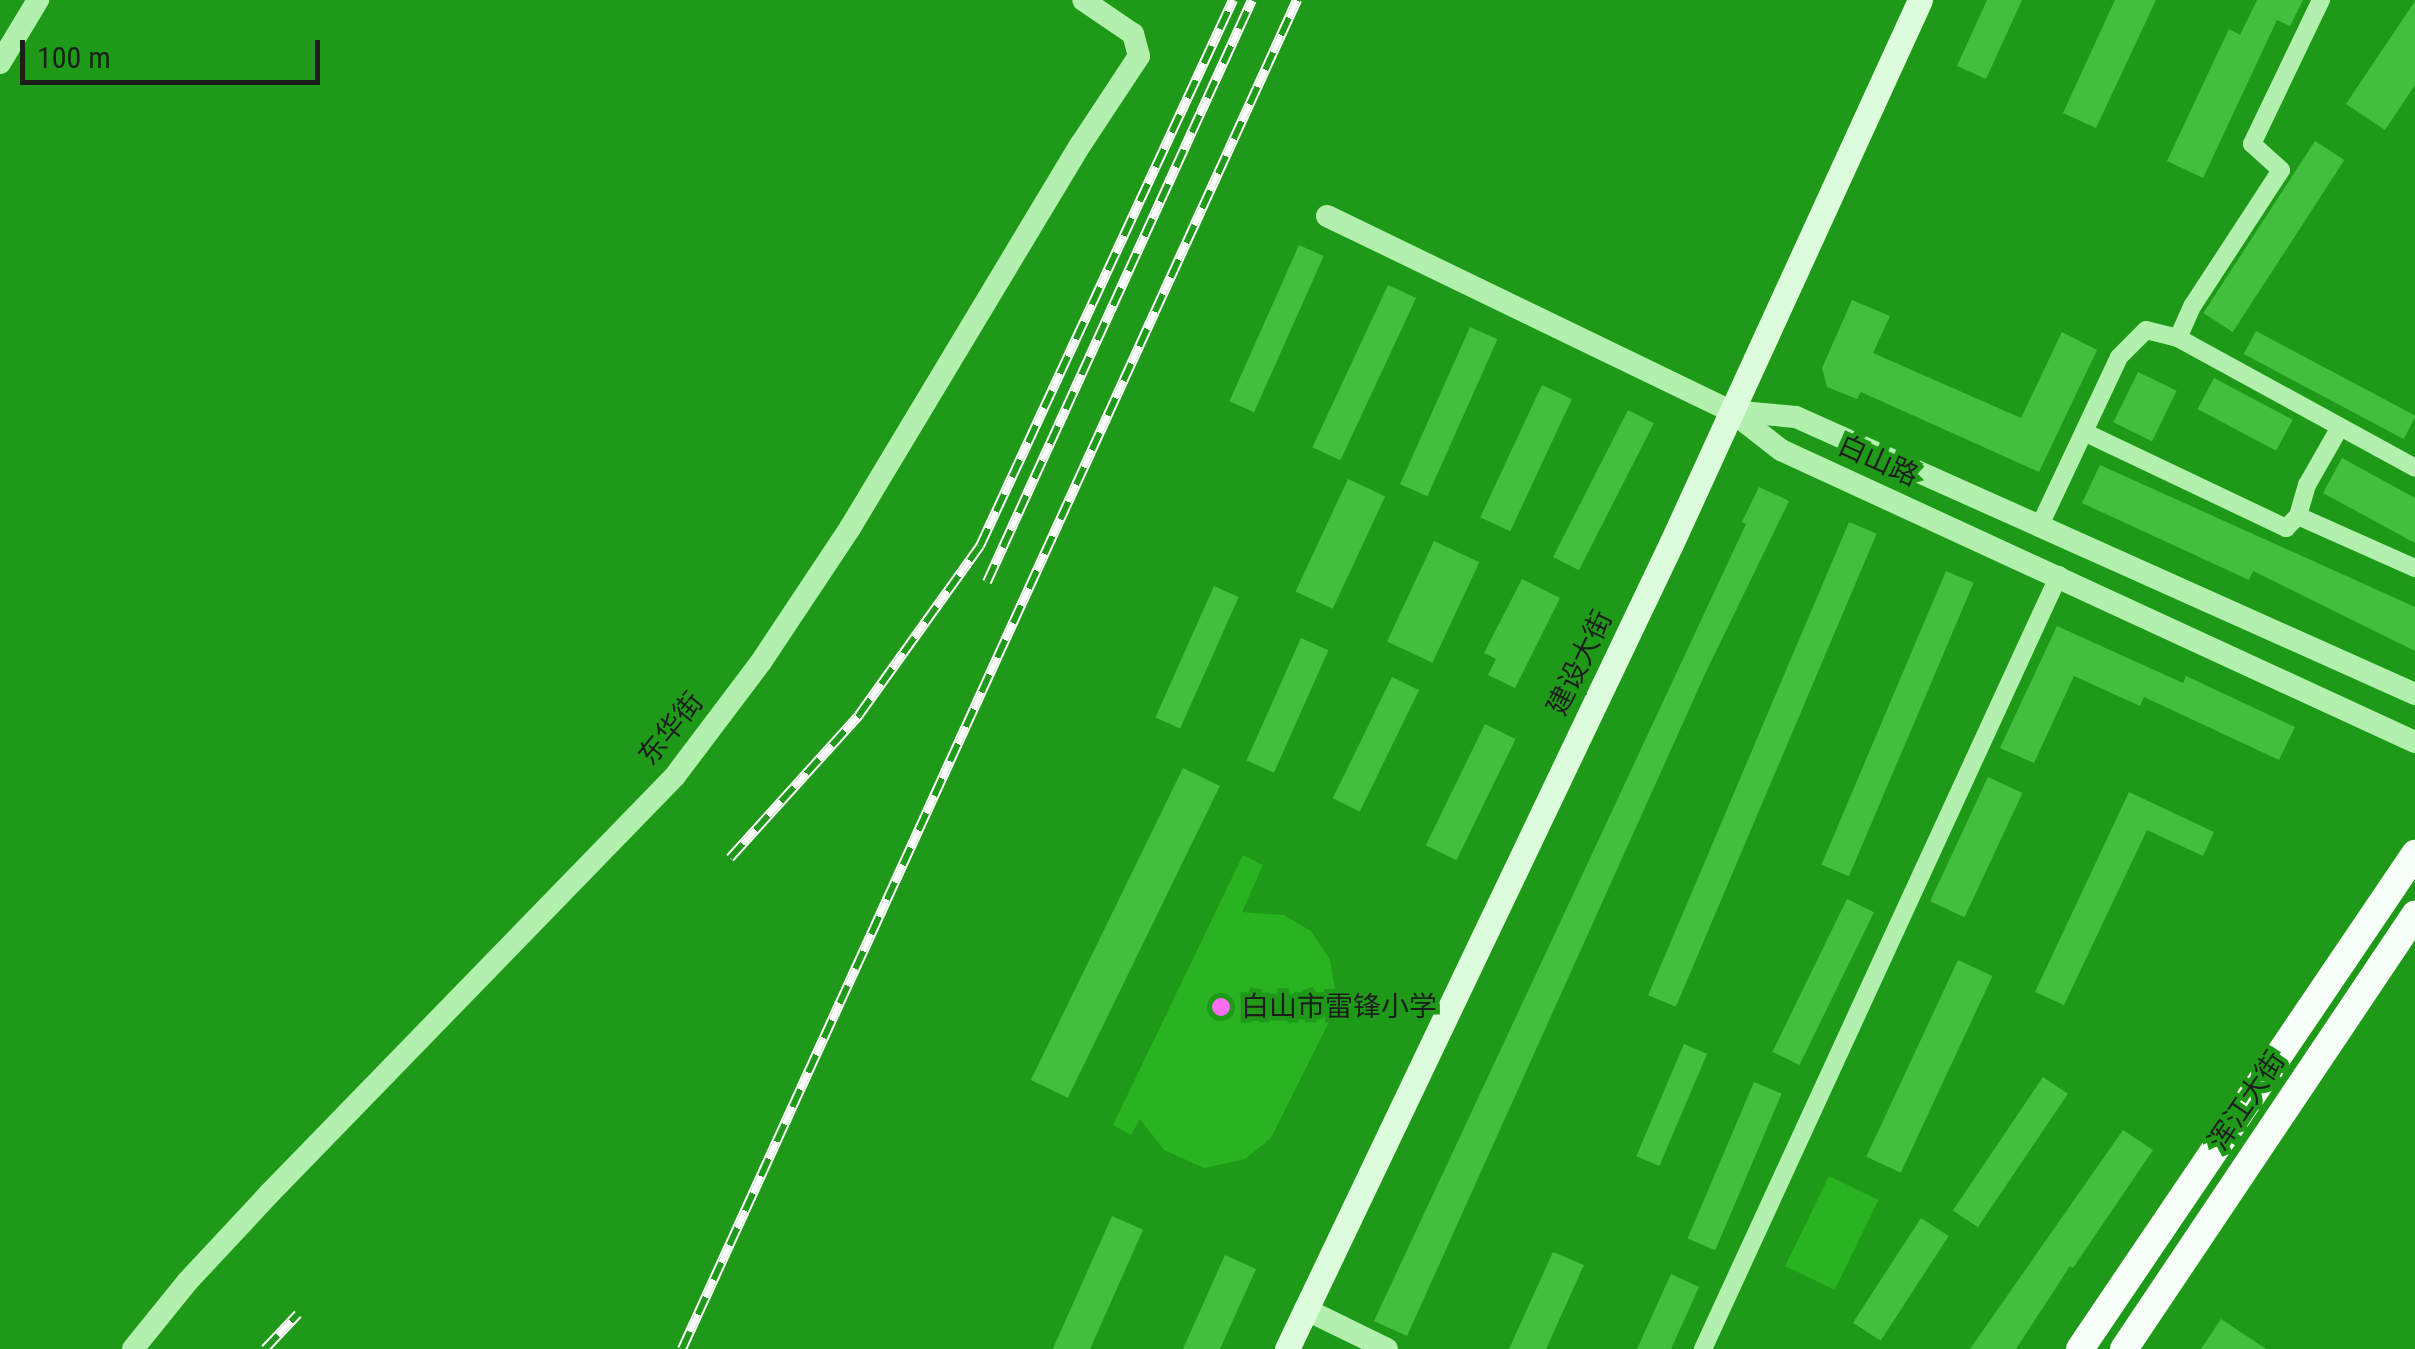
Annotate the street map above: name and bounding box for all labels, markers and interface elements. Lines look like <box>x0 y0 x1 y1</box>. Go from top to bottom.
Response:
scale bar <box>25 20 325 82</box>
text: 100 m <box>37 40 111 75</box>
street label: 白山路 <box>1833 429 1923 493</box>
street label: 建设大街 <box>1540 605 1620 721</box>
street label: 东华街 <box>632 686 710 772</box>
place label: 白山市雷锋小学 <box>1241 990 1437 1024</box>
marker: 白山市雷锋小学 <box>1210 996 1232 1018</box>
street label: 浑江大街 <box>2202 1045 2292 1157</box>

